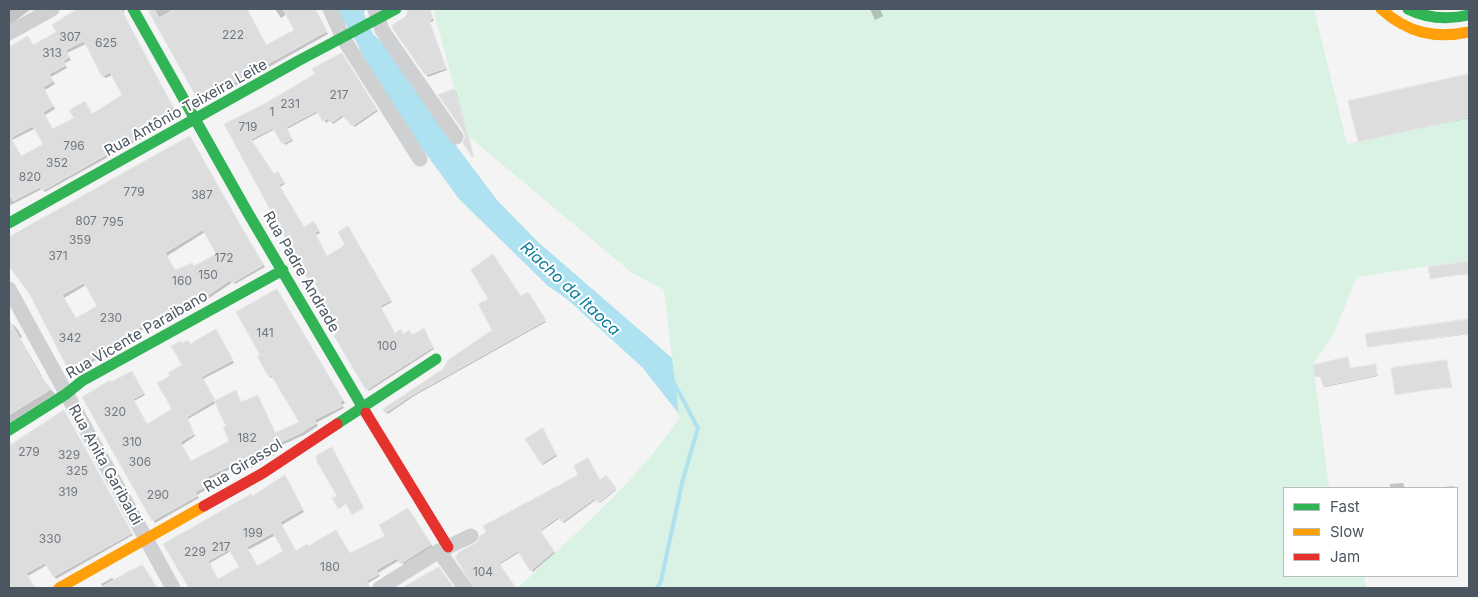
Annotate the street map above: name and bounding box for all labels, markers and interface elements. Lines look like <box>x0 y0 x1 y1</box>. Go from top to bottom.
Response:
house number: 222 <box>222 28 244 42</box>
house number: 307 <box>59 30 81 44</box>
house number: 625 <box>95 36 117 50</box>
house number: 313 <box>42 46 62 60</box>
street label: Rua Antônio Teixeira Leite <box>101 56 271 160</box>
house number: 217 <box>330 88 348 102</box>
house number: 231 <box>280 97 300 111</box>
house number: 1 <box>270 105 274 119</box>
house number: 719 <box>238 120 258 134</box>
house number: 796 <box>63 139 85 153</box>
house number: 352 <box>46 156 68 170</box>
house number: 820 <box>19 170 41 184</box>
house number: 779 <box>123 185 145 199</box>
house number: 387 <box>191 188 213 202</box>
street label: Rua Padre Andrade <box>259 208 343 336</box>
house number: 807 <box>75 214 97 228</box>
house number: 795 <box>102 215 124 229</box>
house number: 359 <box>69 233 91 247</box>
water label: Riacho da Itaoca <box>516 238 624 340</box>
house number: 371 <box>48 249 68 263</box>
house number: 172 <box>215 251 233 265</box>
house number: 150 <box>198 268 218 282</box>
house number: 160 <box>172 274 192 288</box>
street label: Rua Vicente Paraibano <box>63 287 211 383</box>
house number: 230 <box>100 311 122 325</box>
house number: 141 <box>256 326 274 340</box>
house number: 342 <box>59 331 81 345</box>
house number: 100 <box>377 339 397 353</box>
street label: Rua Anita Garibaldi <box>64 402 146 528</box>
house number: 320 <box>104 405 126 419</box>
house number: 182 <box>237 431 257 445</box>
house number: 310 <box>122 435 142 449</box>
street label: Rua Girassol <box>200 435 286 497</box>
house number: 279 <box>18 445 40 459</box>
house number: 329 <box>58 448 80 462</box>
house number: 306 <box>129 455 151 469</box>
house number: 325 <box>66 464 88 478</box>
house number: 319 <box>58 485 78 499</box>
legend <box>1283 487 1458 577</box>
house number: 290 <box>147 488 169 502</box>
text: Fast <box>1330 497 1360 516</box>
text: Slow <box>1330 522 1364 541</box>
house number: 199 <box>243 526 263 540</box>
house number: 330 <box>39 532 61 546</box>
house number: 217 <box>212 540 230 554</box>
house number: 229 <box>184 545 206 559</box>
text: Jam <box>1330 547 1360 566</box>
house number: 180 <box>320 560 340 574</box>
house number: 104 <box>473 565 493 579</box>

